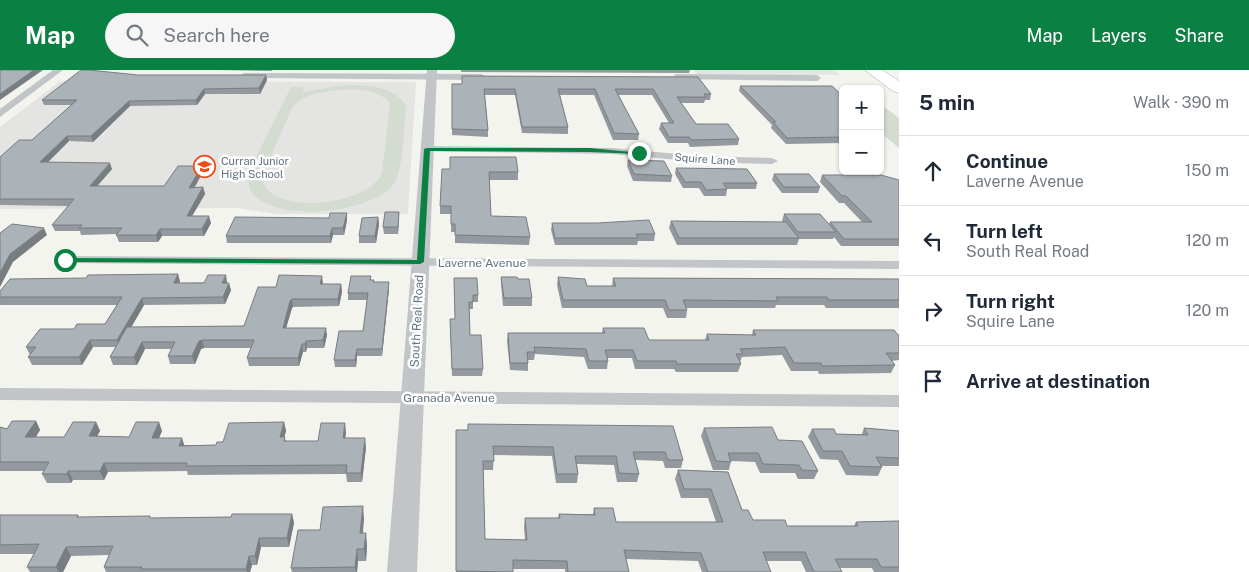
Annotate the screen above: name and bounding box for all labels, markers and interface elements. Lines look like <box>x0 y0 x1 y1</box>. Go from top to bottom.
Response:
search box <box>105 13 455 58</box>
text: Map <box>25 21 75 49</box>
icon: search <box>123 21 151 49</box>
text: Search here <box>163 24 270 46</box>
text: Map <box>1027 25 1063 46</box>
text: Layers <box>1091 25 1147 46</box>
text: Share <box>1175 25 1224 46</box>
map controls <box>839 85 884 175</box>
button: + <box>839 85 884 130</box>
text: 5 min <box>919 90 975 115</box>
text: Walk · 390 m <box>1133 93 1229 112</box>
button: − <box>839 130 884 175</box>
route end <box>628 142 651 165</box>
text: Continue <box>966 150 1048 172</box>
street label: Squire Lane <box>674 151 736 167</box>
school or university icon: Curran Junior High School <box>193 155 217 179</box>
place label: Curran Junior High School <box>221 155 289 180</box>
icon: ahead <box>919 157 947 185</box>
text: 150 m <box>1185 161 1229 180</box>
text: Laverne Avenue <box>966 172 1084 191</box>
text: Turn left <box>966 220 1043 242</box>
icon: left <box>919 227 947 255</box>
text: 120 m <box>1185 231 1229 250</box>
text: South Real Road <box>966 242 1089 261</box>
route start <box>54 249 77 272</box>
street label: Laverne Avenue <box>438 256 526 270</box>
street label: South Real Road <box>408 274 426 368</box>
text: Turn right <box>966 290 1055 312</box>
icon: right <box>919 297 947 325</box>
text: 120 m <box>1185 301 1229 320</box>
text: Squire Lane <box>966 312 1055 331</box>
icon: arrive <box>919 367 947 395</box>
text: Arrive at destination <box>966 370 1150 392</box>
street label: Granada Avenue <box>403 391 495 405</box>

